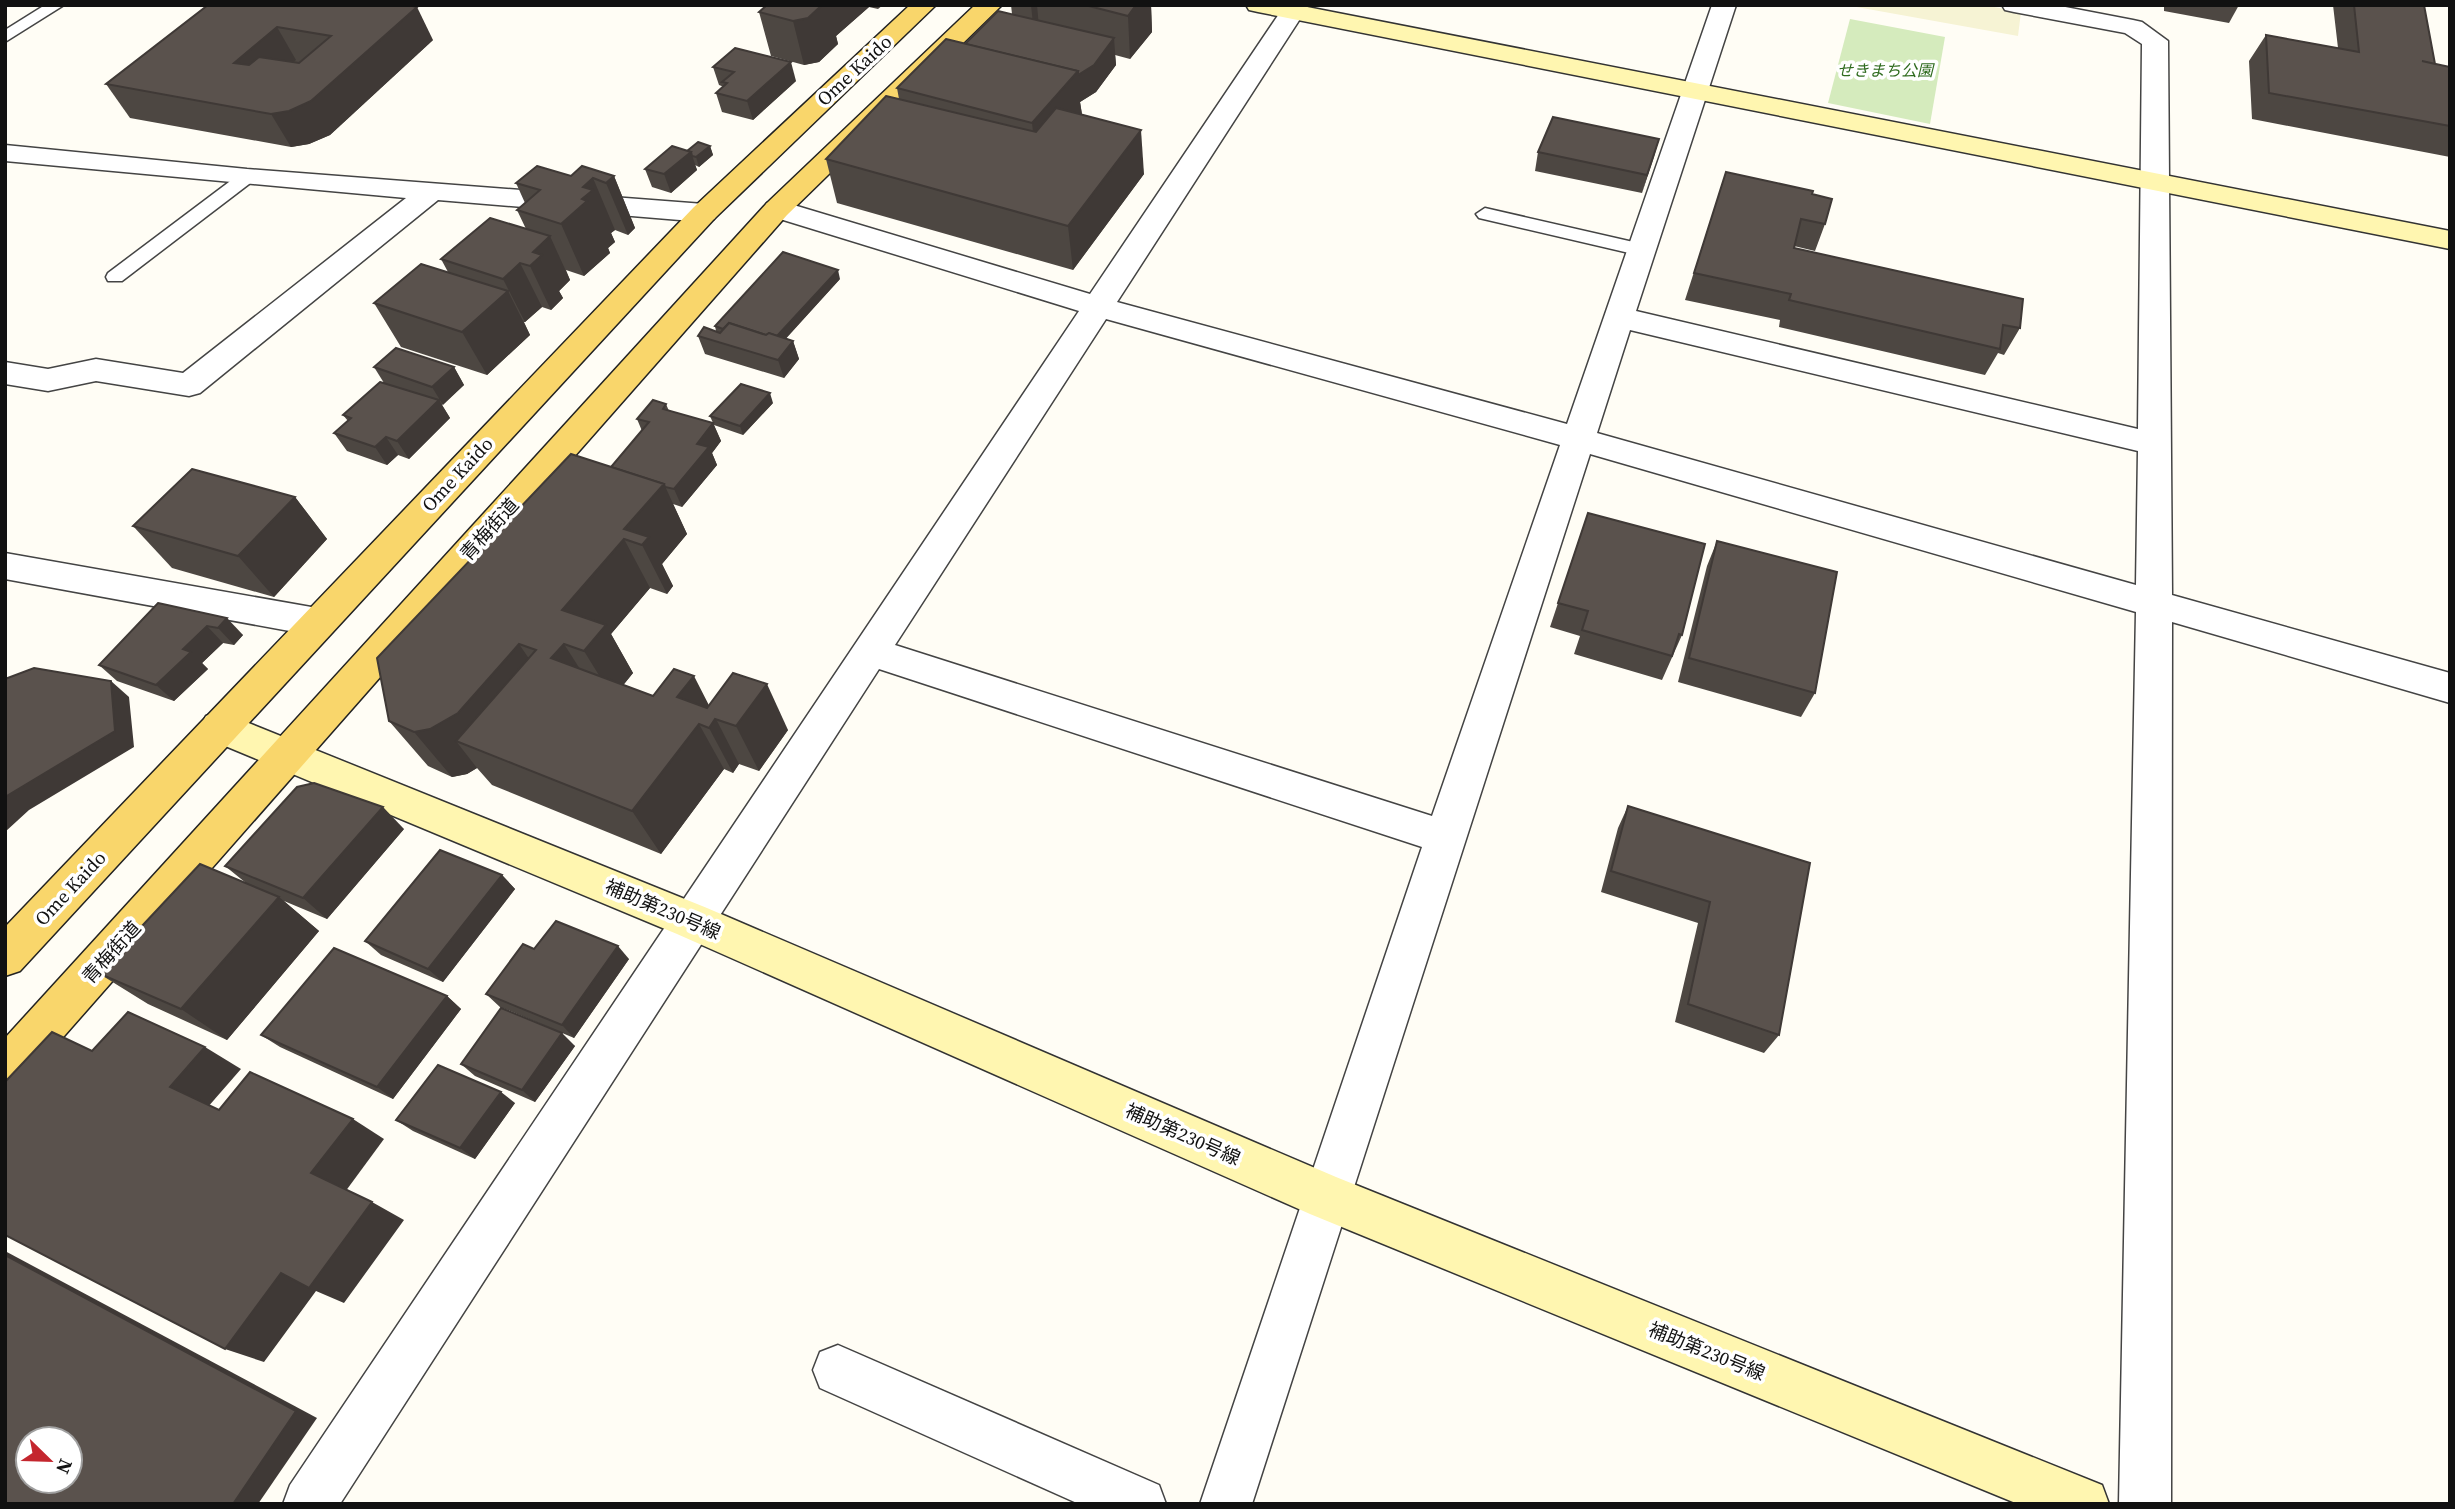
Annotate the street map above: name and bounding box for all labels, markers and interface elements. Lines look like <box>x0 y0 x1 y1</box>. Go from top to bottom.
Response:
street label: Ome Kaido <box>811 29 897 111</box>
park label: せきまち公園 <box>1837 59 1935 81</box>
street label: Ome Kaido <box>416 431 498 517</box>
street label: 青梅街道 <box>454 492 524 566</box>
street label: Ome Kaido <box>29 845 111 931</box>
street label: 補助第230号線 <box>601 873 725 945</box>
street label: 青梅街道 <box>76 915 146 989</box>
street label: 補助第230号線 <box>1121 1097 1245 1171</box>
street label: 補助第230号線 <box>1645 1316 1769 1386</box>
north arrow <box>14 1425 84 1495</box>
text: N <box>50 1455 79 1478</box>

